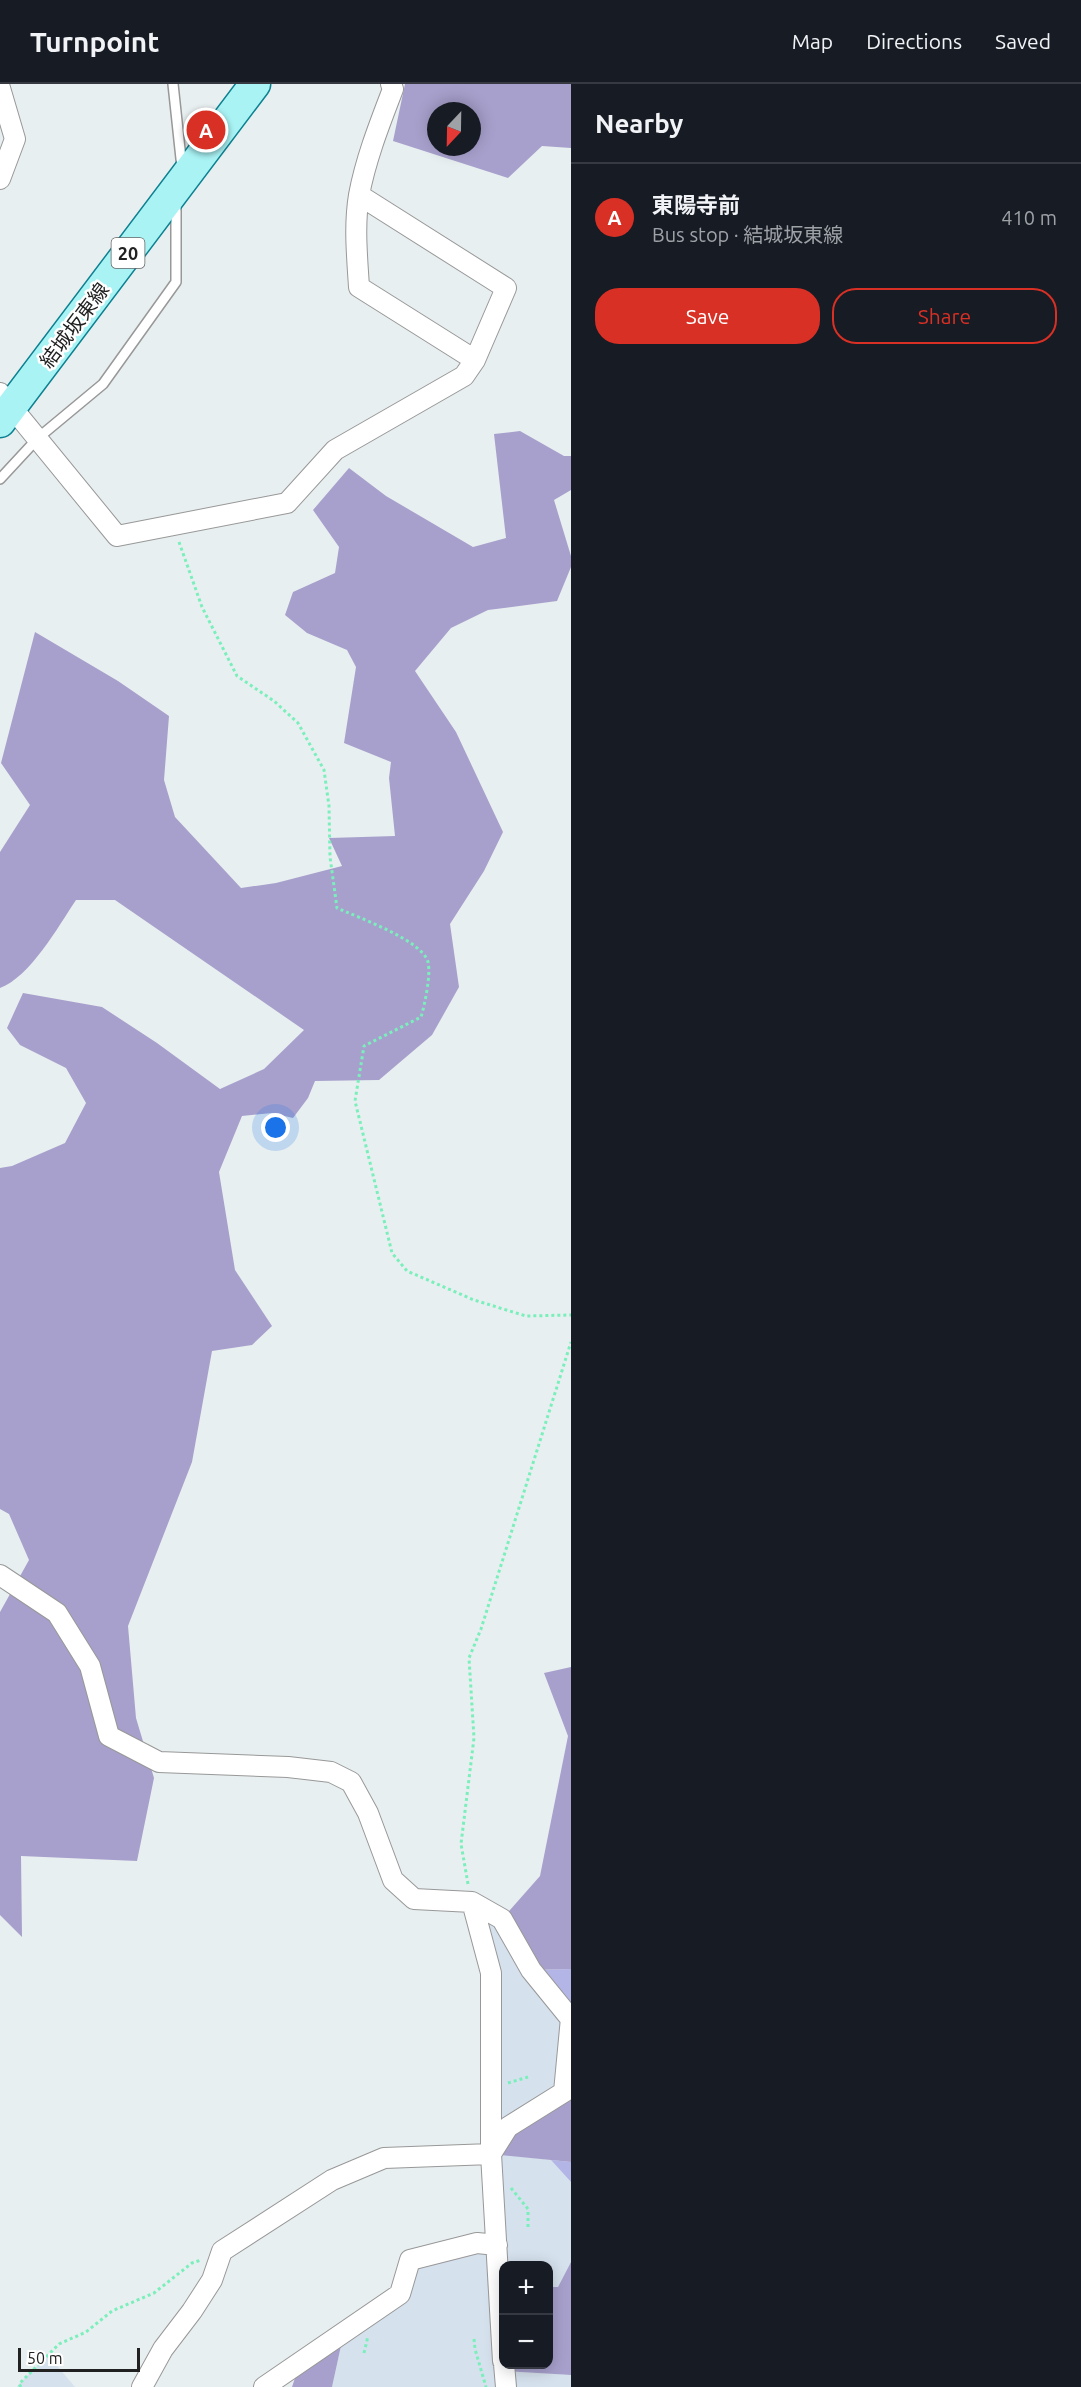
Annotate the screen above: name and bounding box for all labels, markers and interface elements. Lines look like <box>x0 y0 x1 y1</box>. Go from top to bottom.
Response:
text: Turnpoint <box>30 26 159 57</box>
text: Map <box>792 29 833 53</box>
text: Directions <box>866 29 962 53</box>
text: Saved <box>995 29 1051 53</box>
north arrow <box>427 102 481 156</box>
pin: A <box>186 108 226 152</box>
text: Nearby <box>595 109 683 138</box>
text: 東陽寺前 <box>652 192 740 217</box>
text: A <box>607 206 622 229</box>
text: 410 m <box>1001 206 1057 229</box>
text: Bus stop · 結城坂東線 <box>652 223 843 246</box>
road number: 20 <box>112 238 144 268</box>
street label: 結城坂東線 <box>35 278 113 372</box>
button: Save <box>595 288 820 344</box>
button: Share <box>832 288 1057 344</box>
your location <box>261 1113 290 1142</box>
map controls <box>499 2261 553 2369</box>
button: + <box>499 2261 553 2315</box>
button: − <box>499 2315 553 2369</box>
scale bar <box>18 2345 140 2372</box>
text: 50 m <box>27 2349 63 2367</box>

